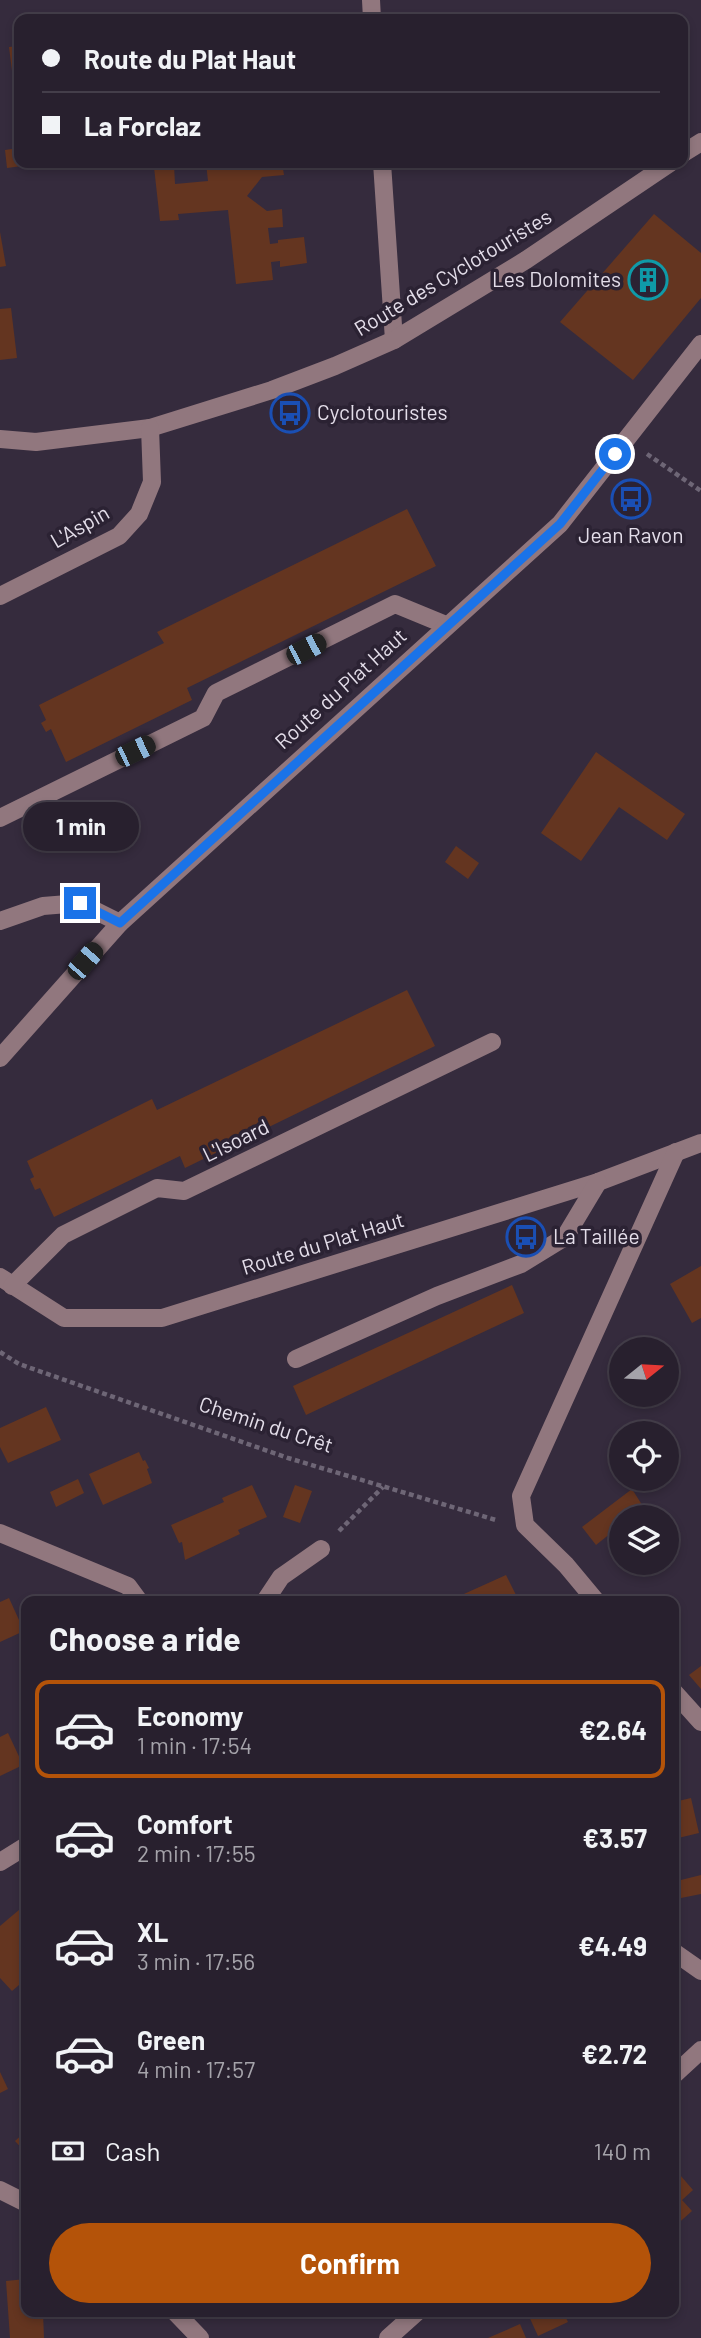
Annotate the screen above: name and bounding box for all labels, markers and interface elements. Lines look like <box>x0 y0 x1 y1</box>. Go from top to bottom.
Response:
text: Route du Plat Haut <box>84 43 296 74</box>
text: La Forclaz <box>84 110 201 141</box>
street label: Route des Cyclotouristes <box>349 203 555 341</box>
building icon: Les Dolomites <box>627 259 669 301</box>
place label: Les Dolomites <box>492 266 621 291</box>
bus stop icon: Cyclotouristes <box>269 392 311 434</box>
place label: Cyclotouristes <box>317 399 448 424</box>
route start <box>599 438 631 470</box>
bus stop icon: Jean Ravon <box>610 478 652 520</box>
street label: L'Aspin <box>45 499 113 552</box>
place label: Jean Ravon <box>578 522 684 547</box>
street label: Route du Plat Haut <box>269 622 411 753</box>
car <box>283 630 330 668</box>
car <box>112 732 159 770</box>
callout: 1 min <box>22 802 138 850</box>
text: 1 min <box>56 812 106 840</box>
route end <box>64 887 96 919</box>
car <box>64 938 107 984</box>
street label: L'Isoard <box>198 1113 273 1166</box>
street label: Route du Plat Haut <box>238 1206 407 1279</box>
bus stop icon: La Taillée <box>505 1216 547 1258</box>
place label: La Taillée <box>553 1223 640 1248</box>
north arrow <box>609 1337 679 1407</box>
map controls <box>609 1337 679 1575</box>
street label: Chemin du Crêt <box>196 1390 337 1457</box>
button: locate <box>609 1421 679 1491</box>
button: layers <box>609 1505 679 1575</box>
text: Choose a ride <box>49 1619 241 1657</box>
icon: car <box>53 1698 116 1761</box>
text: Economy <box>137 1700 243 1731</box>
text: €2.64 <box>579 1714 647 1745</box>
text: 1 min · 17:54 <box>137 1731 252 1759</box>
icon: car <box>53 1806 116 1869</box>
text: Comfort <box>137 1808 233 1839</box>
text: €3.57 <box>583 1822 647 1853</box>
text: 2 min · 17:55 <box>137 1839 256 1867</box>
icon: car <box>53 1914 116 1977</box>
text: XL <box>137 1916 168 1947</box>
text: €4.49 <box>578 1930 647 1961</box>
text: 3 min · 17:56 <box>137 1947 255 1975</box>
icon: car <box>53 2022 116 2085</box>
text: Green <box>137 2024 205 2055</box>
text: €2.72 <box>581 2038 647 2069</box>
text: 4 min · 17:57 <box>137 2055 255 2083</box>
icon: cash <box>49 2132 87 2170</box>
text: Cash <box>105 2135 160 2166</box>
text: 140 m <box>594 2137 651 2165</box>
button: Confirm <box>49 2223 651 2303</box>

